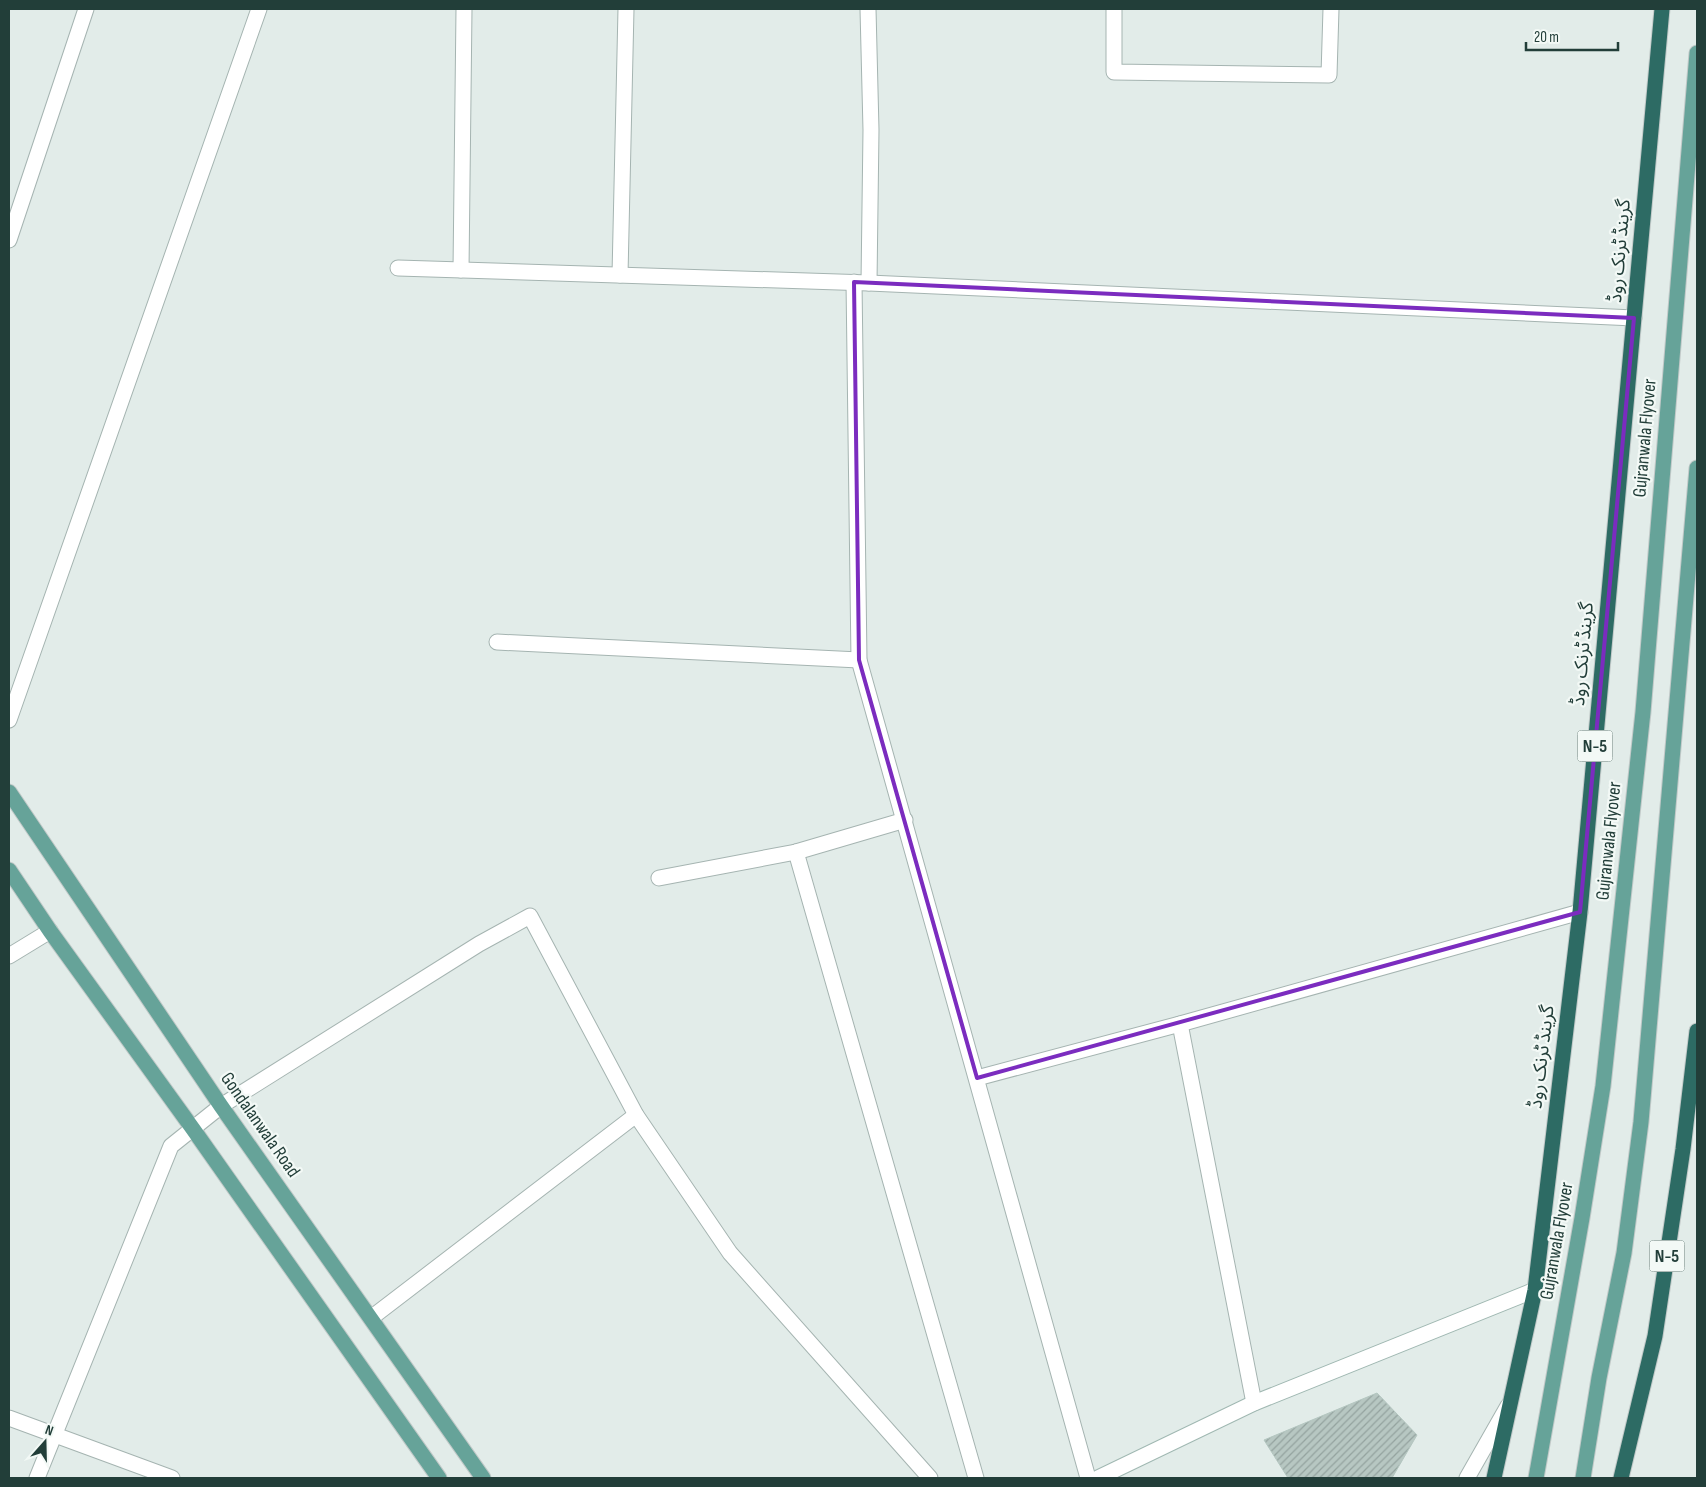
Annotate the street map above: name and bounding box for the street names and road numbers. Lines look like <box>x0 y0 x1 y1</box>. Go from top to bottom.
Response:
street label: گرینڈ ٹرنک روڈ <box>1604 197 1636 304</box>
street label: Gujranwala Flyover <box>1628 377 1662 498</box>
street label: گرینڈ ٹرنک روڈ <box>1567 600 1599 707</box>
road number: N-5 <box>1578 730 1612 761</box>
street label: Gujranwala Flyover <box>1591 780 1627 901</box>
street label: گرینڈ ٹرنک روڈ <box>1524 1003 1560 1110</box>
street label: Gondalanwala Road <box>215 1068 305 1182</box>
street label: Gujranwala Flyover <box>1535 1180 1579 1302</box>
road number: N-5 <box>1650 1240 1684 1272</box>

